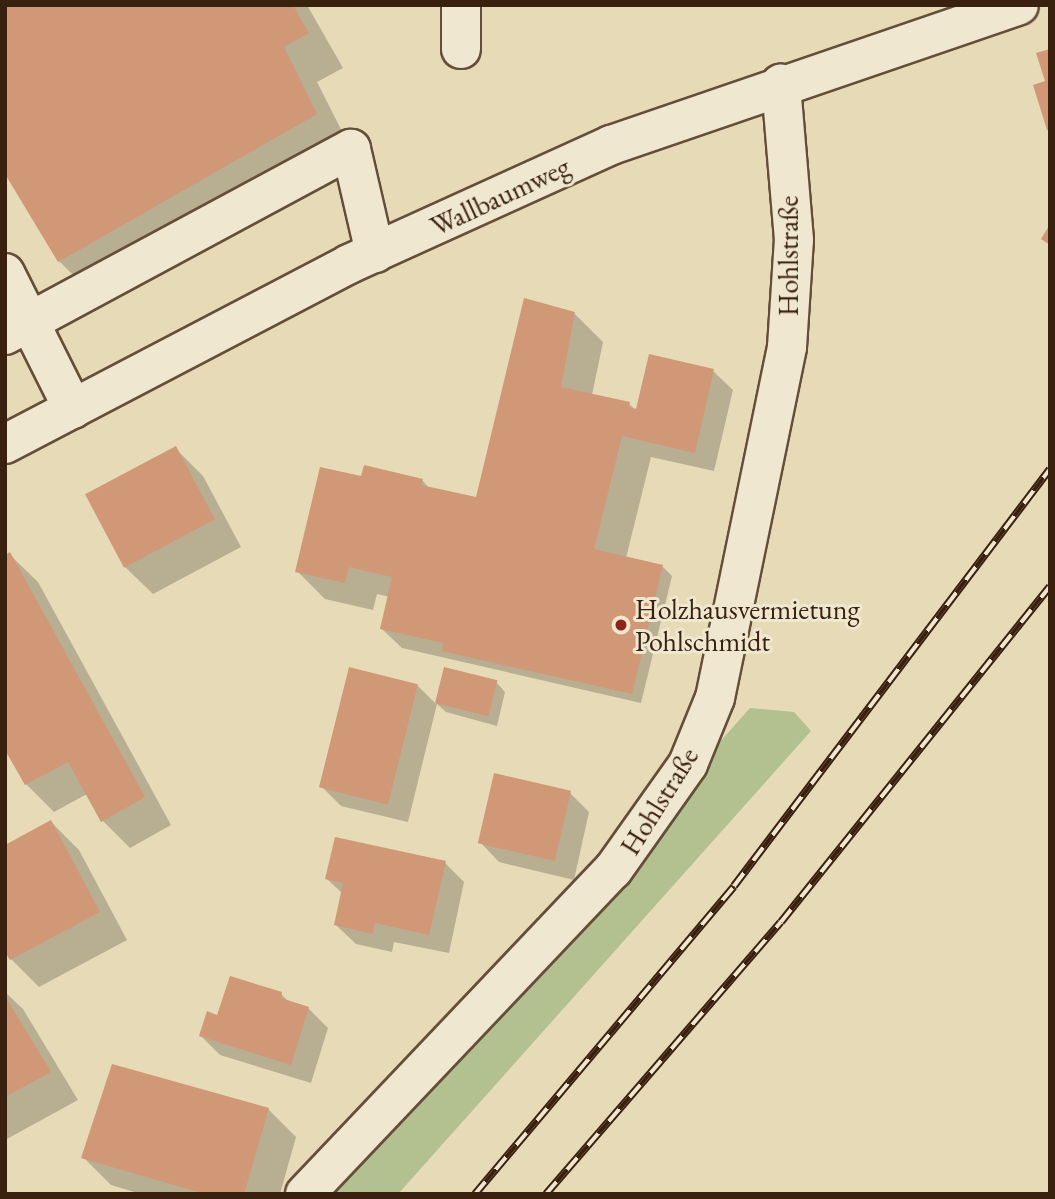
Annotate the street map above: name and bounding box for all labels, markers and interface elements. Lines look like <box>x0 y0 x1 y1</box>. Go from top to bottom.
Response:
street label: Wallbaumweg <box>425 149 575 243</box>
street label: Hohlstraße <box>771 196 805 316</box>
place label: Holzhausvermietung Pohlschmidt <box>635 592 860 658</box>
marker: Holzhausvermietung Pohlschmidt <box>613 617 629 633</box>
street label: Hohlstraße <box>613 741 705 861</box>

